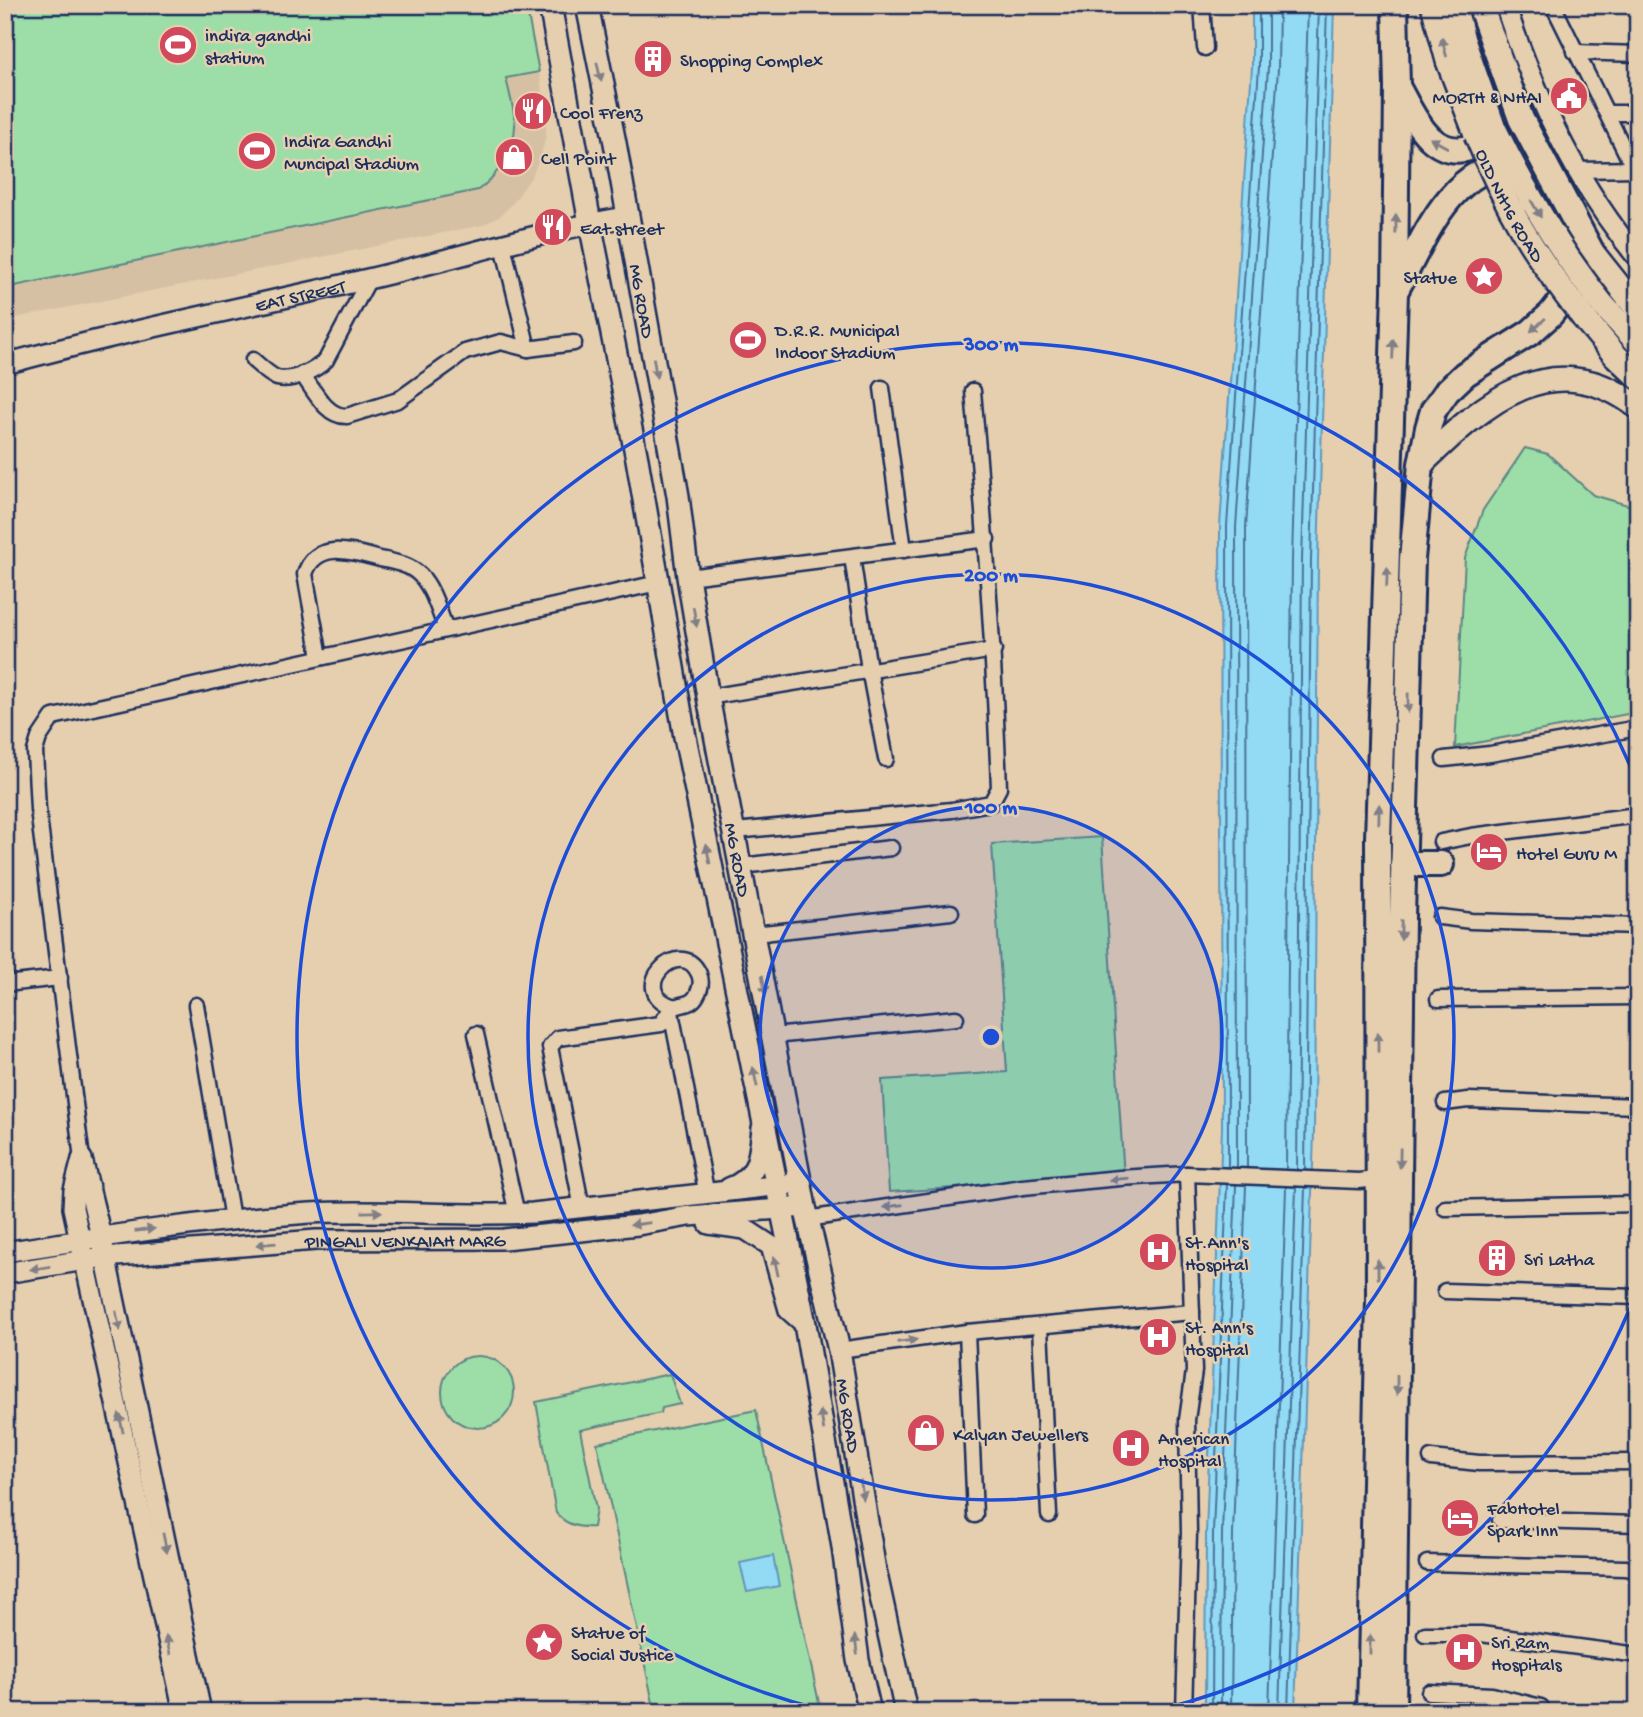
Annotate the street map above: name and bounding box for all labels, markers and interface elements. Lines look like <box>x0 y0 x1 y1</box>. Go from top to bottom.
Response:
sports icon: indira gandhi statium <box>157 24 199 66</box>
place label: indira gandhi statium <box>205 26 311 71</box>
one-way arrow <box>1438 36 1449 58</box>
building icon: Shopping Complex <box>632 38 674 80</box>
place label: Shopping Complex <box>680 51 823 74</box>
one-way arrow <box>594 61 605 83</box>
public building icon: MORTH & NHAI <box>1548 75 1590 117</box>
place label: MORTH & NHAI <box>1432 88 1542 111</box>
restaurant icon: Cool Frenz <box>512 90 554 132</box>
place label: Cool Frenz <box>560 103 643 126</box>
sports icon: Indira Gandhi Muncipal Stadium <box>236 130 278 172</box>
place label: Indira Gandhi Muncipal Stadium <box>284 132 420 177</box>
shop icon: Cell Point <box>493 136 535 178</box>
one-way arrow <box>1429 138 1449 150</box>
street label: OLD NH16 ROAD <box>1468 146 1548 268</box>
place label: Cell Point <box>541 149 617 172</box>
one-way arrow <box>1529 199 1542 218</box>
restaurant icon: Eat street <box>532 206 574 248</box>
one-way arrow <box>1390 213 1402 235</box>
place label: Eat street <box>580 219 666 242</box>
place icon: Statue <box>1463 255 1505 297</box>
street label: MG ROAD <box>622 263 658 341</box>
place label: Statue <box>1403 268 1457 291</box>
street label: EAT STREET <box>253 276 349 319</box>
one-way arrow <box>1530 317 1547 333</box>
sports icon: D.R.R. Municipal Indoor Stadium <box>727 319 769 361</box>
place label: D.R.R. Municipal Indoor Stadium <box>773 321 900 366</box>
text: 300 m <box>963 334 1018 359</box>
one-way arrow <box>1388 338 1399 360</box>
one-way arrow <box>649 357 660 379</box>
text: 200 m <box>964 565 1018 590</box>
one-way arrow <box>1381 565 1393 587</box>
one-way arrow <box>690 606 701 628</box>
one-way arrow <box>1403 692 1414 714</box>
text: 100 m <box>964 797 1017 822</box>
one-way arrow <box>1373 803 1385 825</box>
street label: MG ROAD <box>717 821 754 900</box>
hotel icon: Hotel Guru M <box>1468 831 1510 873</box>
one-way arrow <box>702 843 713 865</box>
place label: Hotel Guru M <box>1516 844 1618 867</box>
one-way arrow <box>1396 920 1407 942</box>
one-way arrow <box>759 974 770 996</box>
centre of rings <box>979 1025 1003 1049</box>
one-way arrow <box>1372 1030 1384 1052</box>
one-way arrow <box>749 1066 760 1088</box>
one-way arrow <box>1395 1147 1406 1169</box>
one-way arrow <box>1108 1174 1130 1185</box>
one-way arrow <box>882 1201 904 1212</box>
one-way arrow <box>361 1206 383 1218</box>
one-way arrow <box>628 1219 650 1230</box>
one-way arrow <box>134 1225 156 1236</box>
street label: PINGALI VENKAIAH MARG <box>303 1231 507 1256</box>
hospital icon: St.Ann's Hospital <box>1137 1231 1179 1273</box>
place label: St.Ann's Hospital <box>1185 1233 1250 1278</box>
building icon: Sri Latha <box>1476 1237 1518 1279</box>
one-way arrow <box>255 1239 277 1250</box>
place label: Sri Latha <box>1524 1250 1596 1273</box>
one-way arrow <box>771 1255 782 1277</box>
one-way arrow <box>1373 1258 1384 1280</box>
one-way arrow <box>29 1263 51 1274</box>
one-way arrow <box>112 1310 123 1332</box>
hospital icon: St. Ann's Hospital <box>1137 1316 1179 1358</box>
place label: St. Ann's Hospital <box>1185 1318 1254 1363</box>
one-way arrow <box>896 1335 918 1346</box>
one-way arrow <box>1392 1375 1403 1397</box>
street label: MG ROAD <box>829 1377 864 1455</box>
one-way arrow <box>816 1409 827 1431</box>
one-way arrow <box>115 1412 126 1434</box>
shop icon: Kalyan Jewellers <box>905 1412 947 1454</box>
place label: Kalyan Jewellers <box>953 1425 1089 1448</box>
hospital icon: American Hospital <box>1110 1427 1152 1469</box>
place label: American Hospital <box>1158 1429 1229 1474</box>
one-way arrow <box>857 1479 868 1501</box>
hotel icon: FabHotel Spark Inn <box>1439 1497 1481 1539</box>
place label: FabHotel Spark Inn <box>1486 1499 1560 1544</box>
one-way arrow <box>160 1532 171 1554</box>
place icon: Statue of Social Justice <box>523 1621 565 1663</box>
place label: Statue of Social Justice <box>571 1623 674 1668</box>
hospital icon: Sri Ram Hospitals <box>1443 1631 1485 1673</box>
one-way arrow <box>1364 1632 1376 1654</box>
place label: Sri Ram Hospitals <box>1491 1633 1563 1678</box>
one-way arrow <box>162 1634 173 1656</box>
one-way arrow <box>850 1634 861 1656</box>

